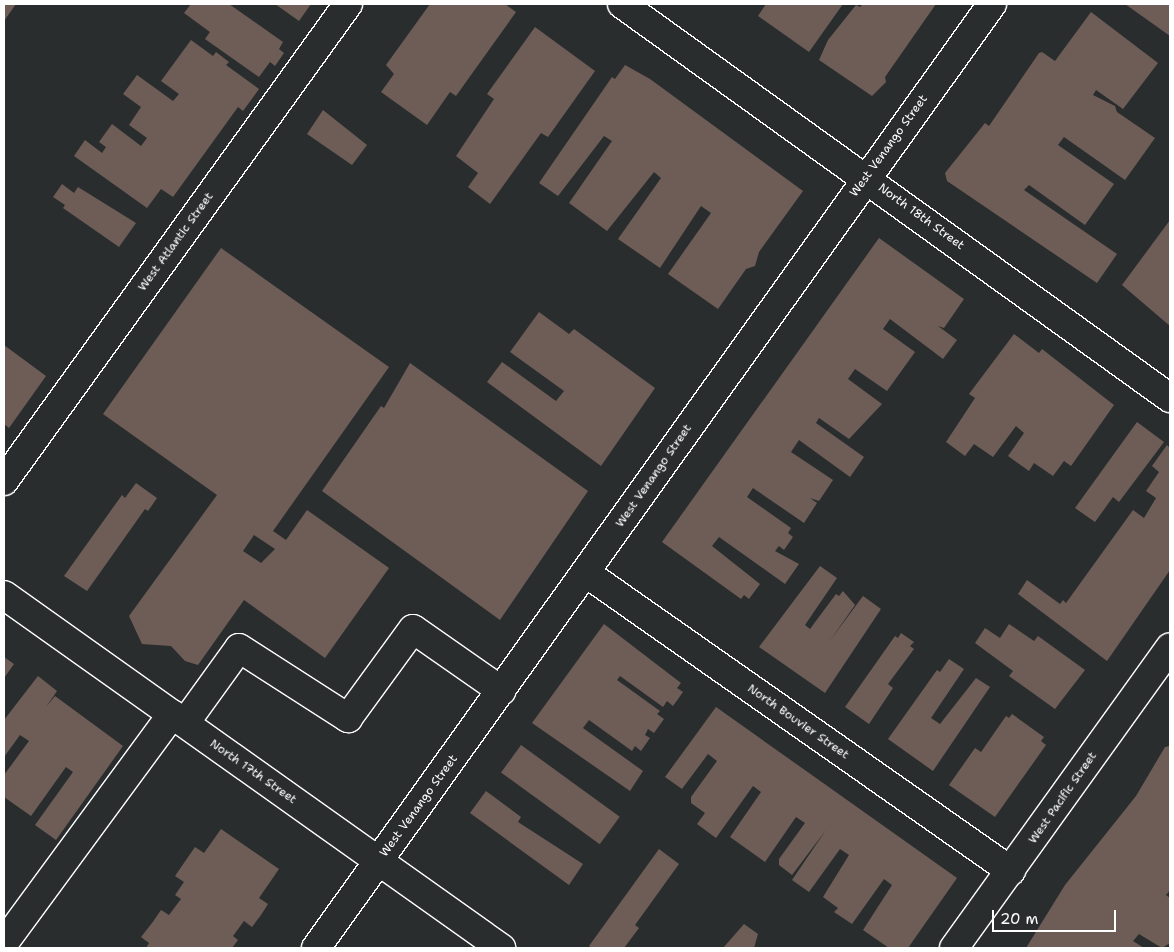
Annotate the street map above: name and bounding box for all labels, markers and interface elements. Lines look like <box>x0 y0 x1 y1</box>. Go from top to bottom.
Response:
street label: West Venango Street <box>847 92 931 200</box>
street label: North 18th Street <box>875 181 967 253</box>
street label: West Atlantic Street <box>135 190 217 294</box>
street label: West Venango Street <box>613 422 695 530</box>
street label: North Bouvier Street <box>745 682 851 762</box>
street label: North 17th Street <box>207 737 299 807</box>
street label: West Pacific Street <box>1026 749 1100 847</box>
street label: West Venango Street <box>377 752 461 860</box>
scale bar <box>994 900 1118 932</box>
text: 20 m <box>1000 909 1039 929</box>

